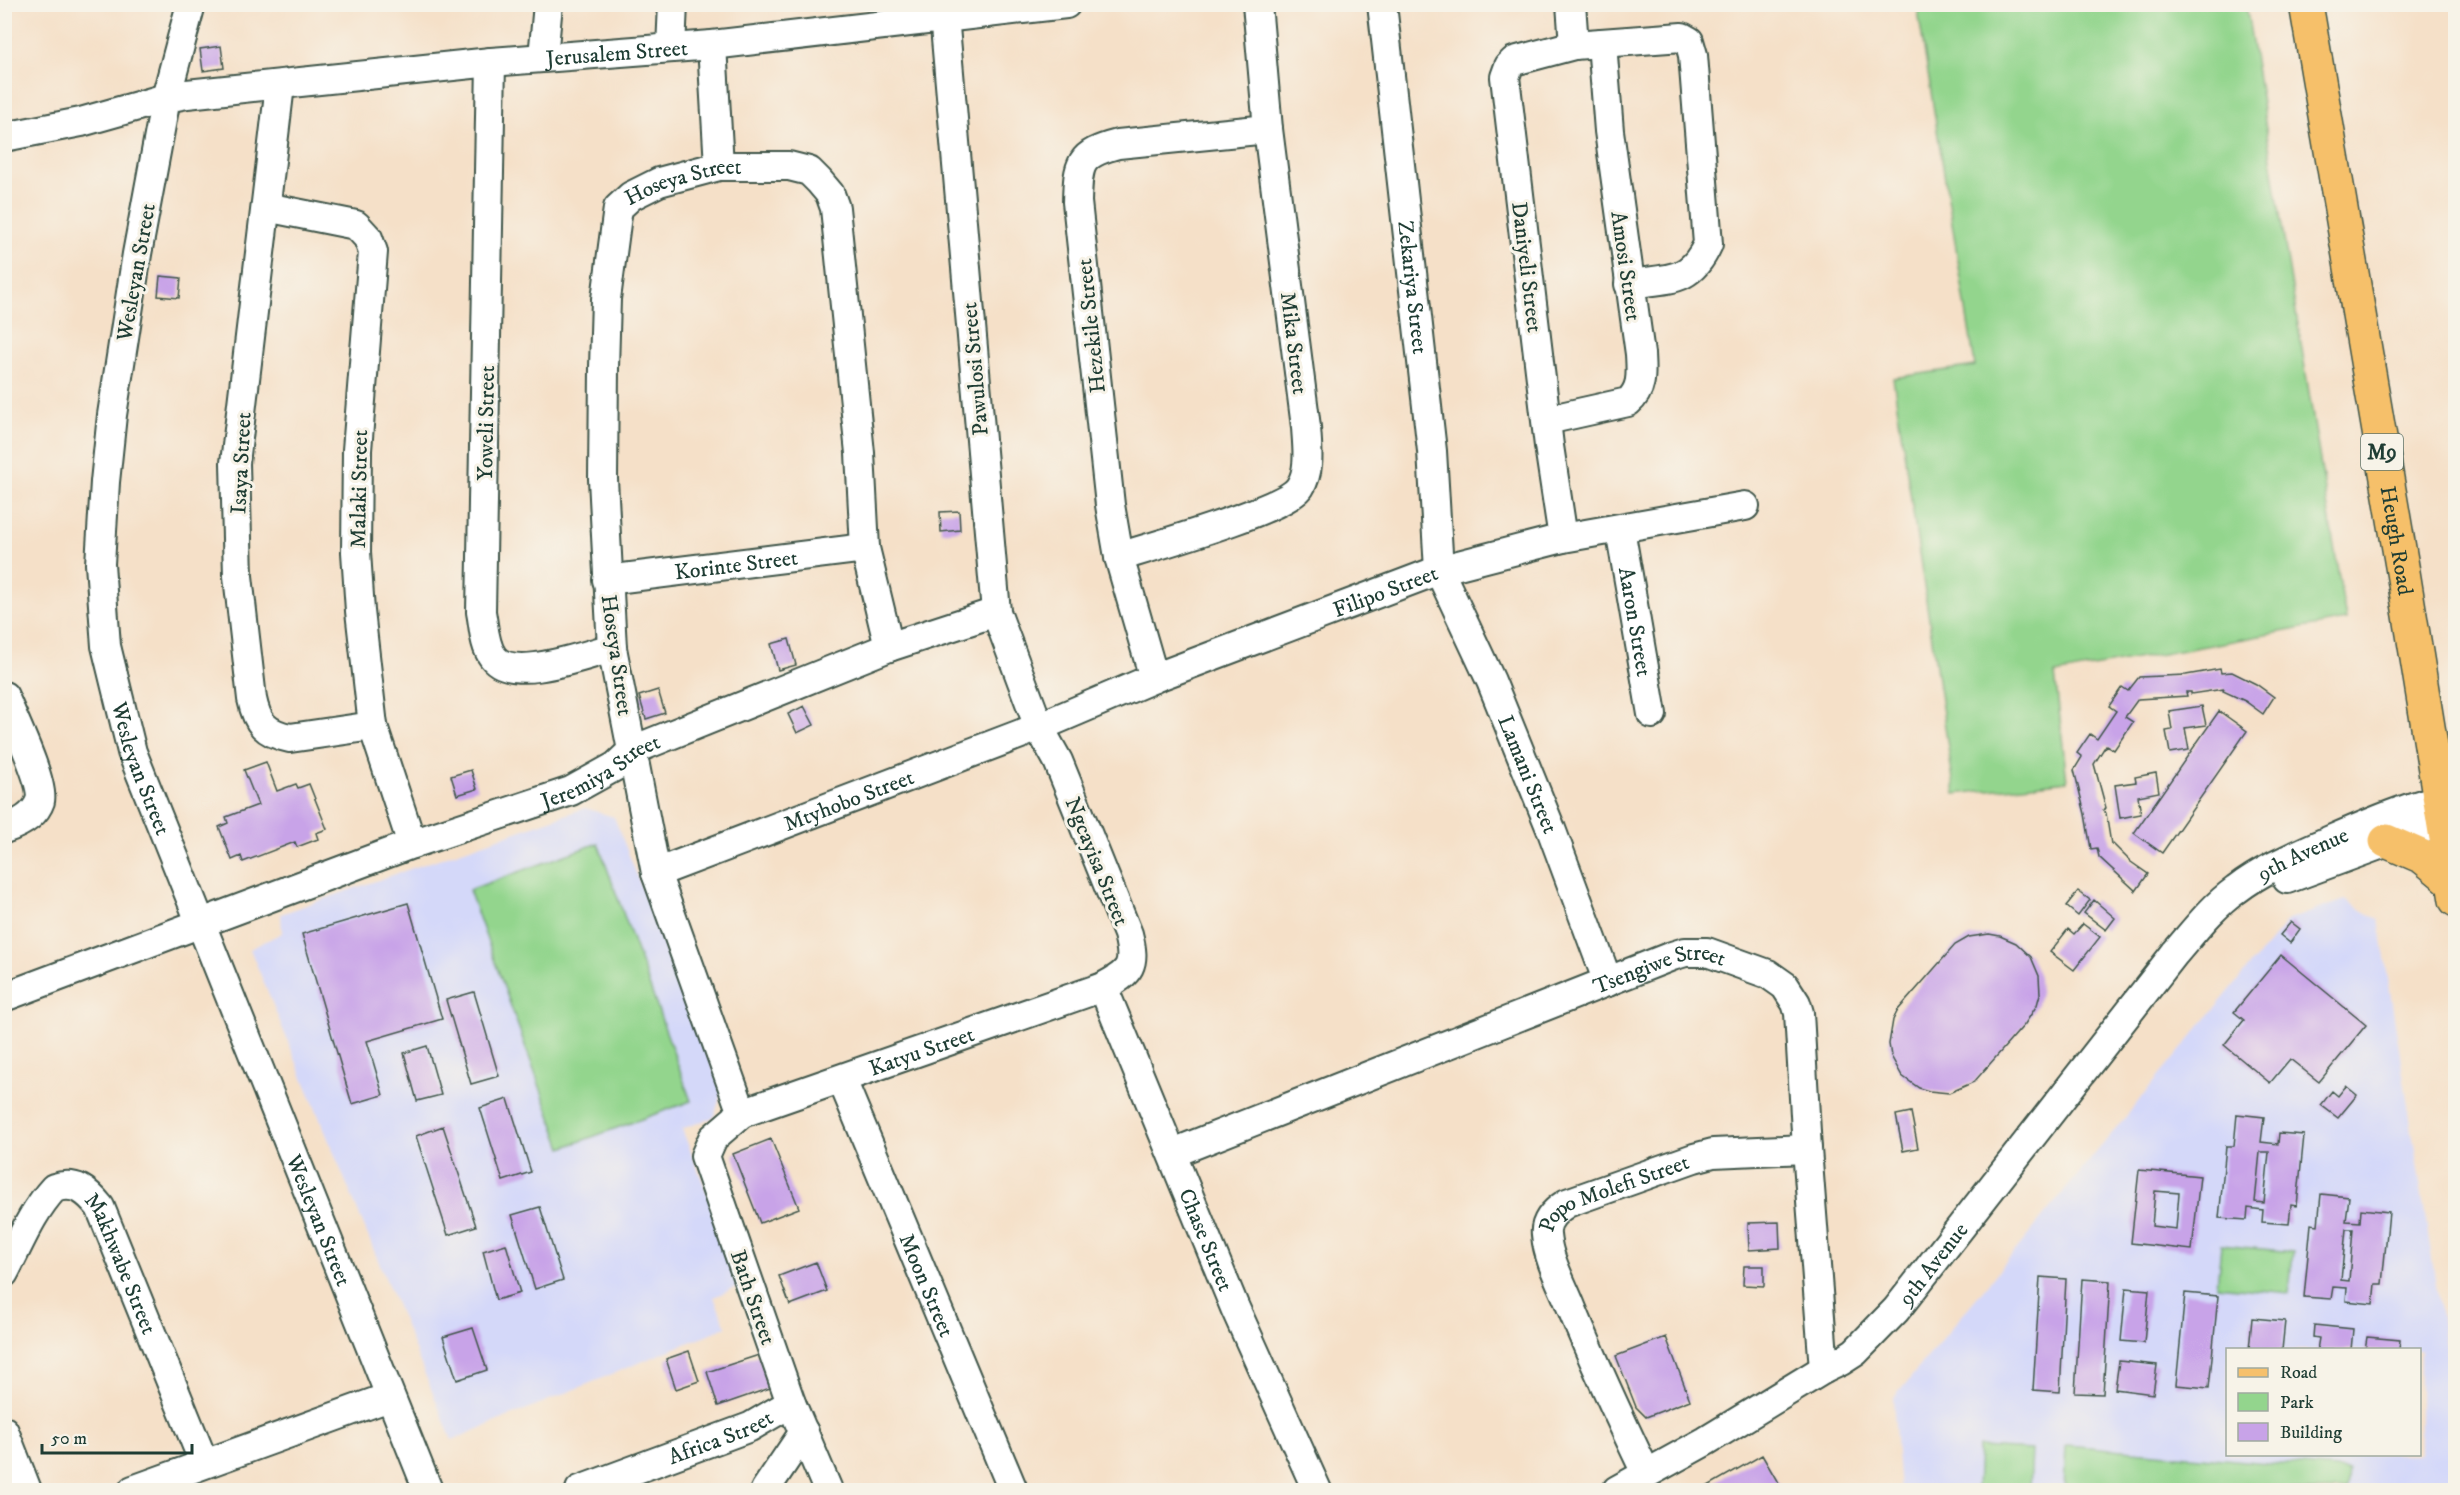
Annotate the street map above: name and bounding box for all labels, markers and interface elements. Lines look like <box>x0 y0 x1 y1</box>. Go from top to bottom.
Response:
street label: Jerusalem Street <box>543 35 689 73</box>
street label: Hoseya Street <box>620 154 742 212</box>
street label: Daniyeli Street <box>1505 200 1548 334</box>
street label: Wesleyan Street <box>111 201 162 344</box>
street label: Amosi Street <box>1604 209 1647 323</box>
street label: Zekariya Street <box>1391 219 1433 355</box>
street label: Hezekile Street <box>1071 257 1112 394</box>
street label: Mika Street <box>1274 291 1313 396</box>
street label: Pawulosi Street <box>956 301 995 437</box>
street label: Yoweli Street <box>472 365 501 481</box>
street label: Isaya Street <box>225 411 258 515</box>
street label: Malaki Street <box>345 429 374 549</box>
road number: M9 <box>2361 434 2403 470</box>
street label: Heugh Road <box>2373 484 2419 597</box>
street label: Korinte Street <box>673 544 799 587</box>
street label: Filipo Street <box>1329 560 1442 624</box>
street label: Aaron Street <box>1612 565 1657 679</box>
street label: Hoseya Street <box>595 593 638 717</box>
street label: Wesleyan Street <box>105 698 176 839</box>
street label: Lamani Street <box>1491 712 1563 838</box>
street label: Jeremiya Street <box>536 729 664 816</box>
street label: Mtyhobo Street <box>780 764 918 838</box>
street label: Ngcayisa Street <box>1059 793 1135 930</box>
street label: 9th Avenue <box>2252 822 2353 888</box>
street label: Tsengiwe Street <box>1589 940 1729 1001</box>
street label: Katyu Street <box>866 1021 978 1083</box>
street label: Popo Molefi Street <box>1533 1149 1693 1235</box>
street label: Wesleyan Street <box>279 1150 357 1290</box>
street label: Chase Street <box>1172 1185 1239 1295</box>
street label: Makhwabe Street <box>78 1187 162 1338</box>
street label: 9th Avenue <box>1892 1218 1974 1312</box>
street label: Moon Street <box>893 1230 960 1341</box>
street label: Bath Street <box>724 1246 781 1349</box>
legend <box>2226 1348 2421 1456</box>
text: Road <box>2280 1362 2317 1384</box>
text: Park <box>2280 1392 2314 1414</box>
street label: Africa Street <box>665 1405 778 1471</box>
scale bar <box>42 1417 192 1455</box>
text: Building <box>2280 1422 2342 1444</box>
text: 50 m <box>51 1428 87 1450</box>

